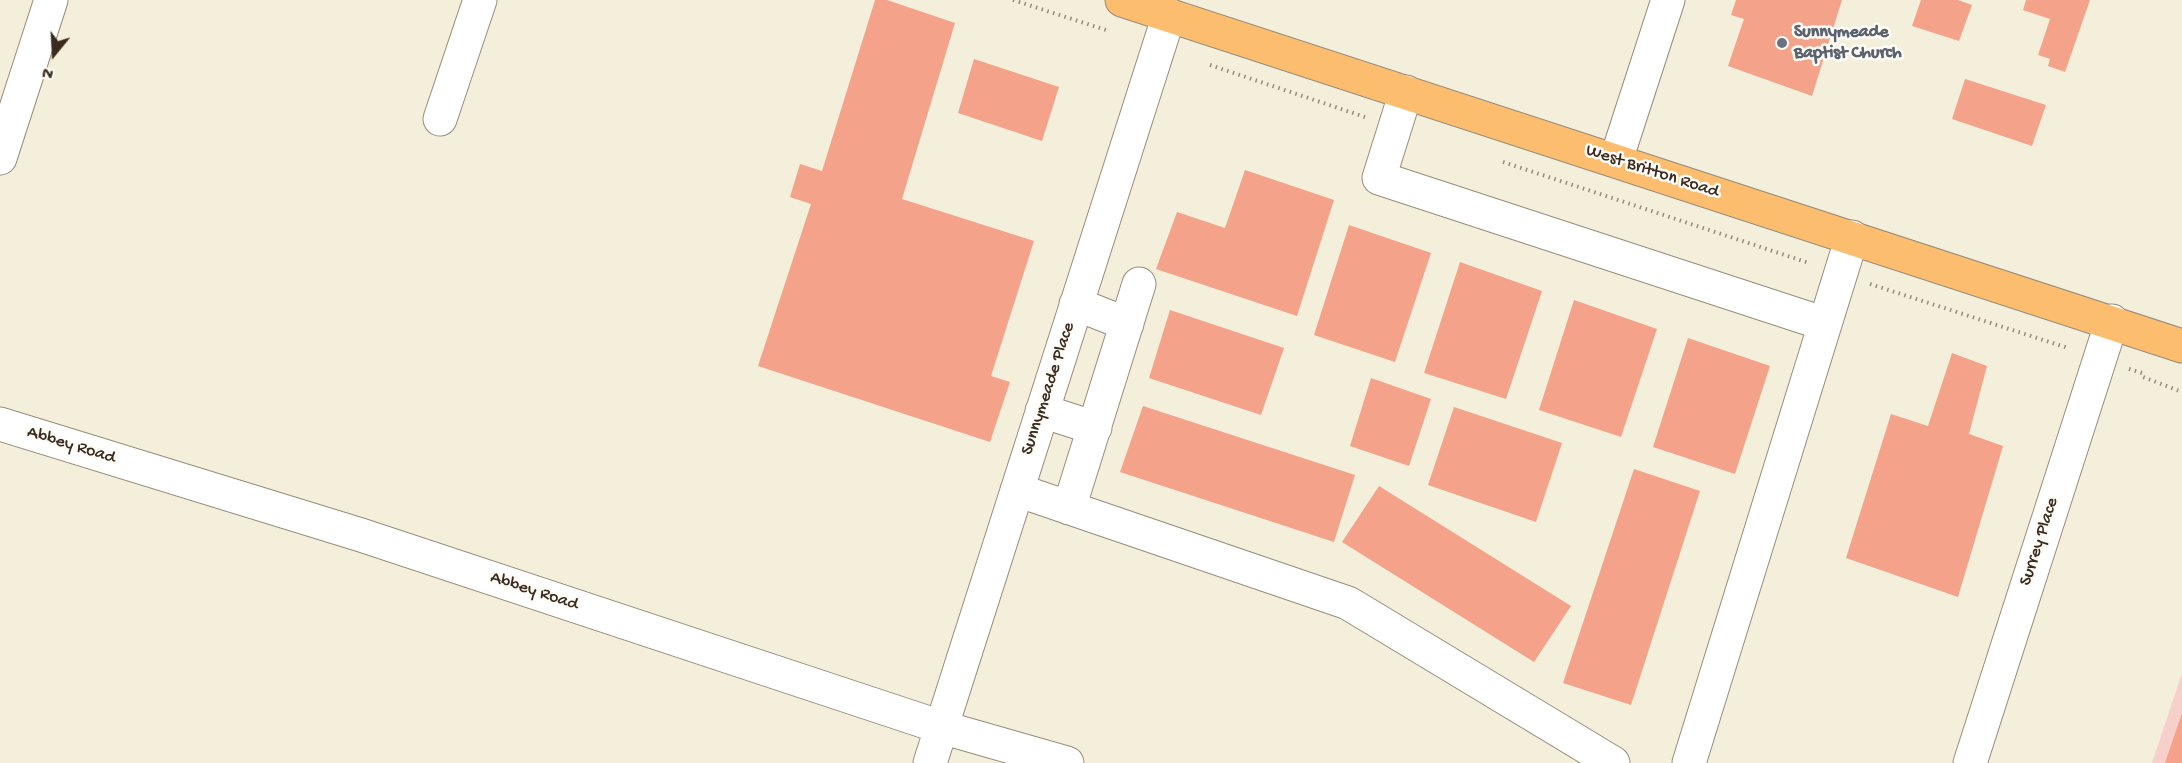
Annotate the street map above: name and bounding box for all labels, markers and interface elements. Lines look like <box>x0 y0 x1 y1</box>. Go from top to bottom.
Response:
place label: Sunnymeade Baptist Church <box>1794 22 1902 64</box>
north arrow <box>24 24 84 84</box>
marker: Sunnymeade Baptist Church <box>1775 36 1789 50</box>
text: N <box>40 61 56 82</box>
street label: West Britton Road <box>1583 140 1721 204</box>
street label: Sunnymeade Place <box>1017 320 1081 458</box>
street label: Abbey Road <box>24 422 118 470</box>
street label: Surrey Place <box>2016 495 2064 589</box>
street label: Abbey Road <box>487 568 581 616</box>

